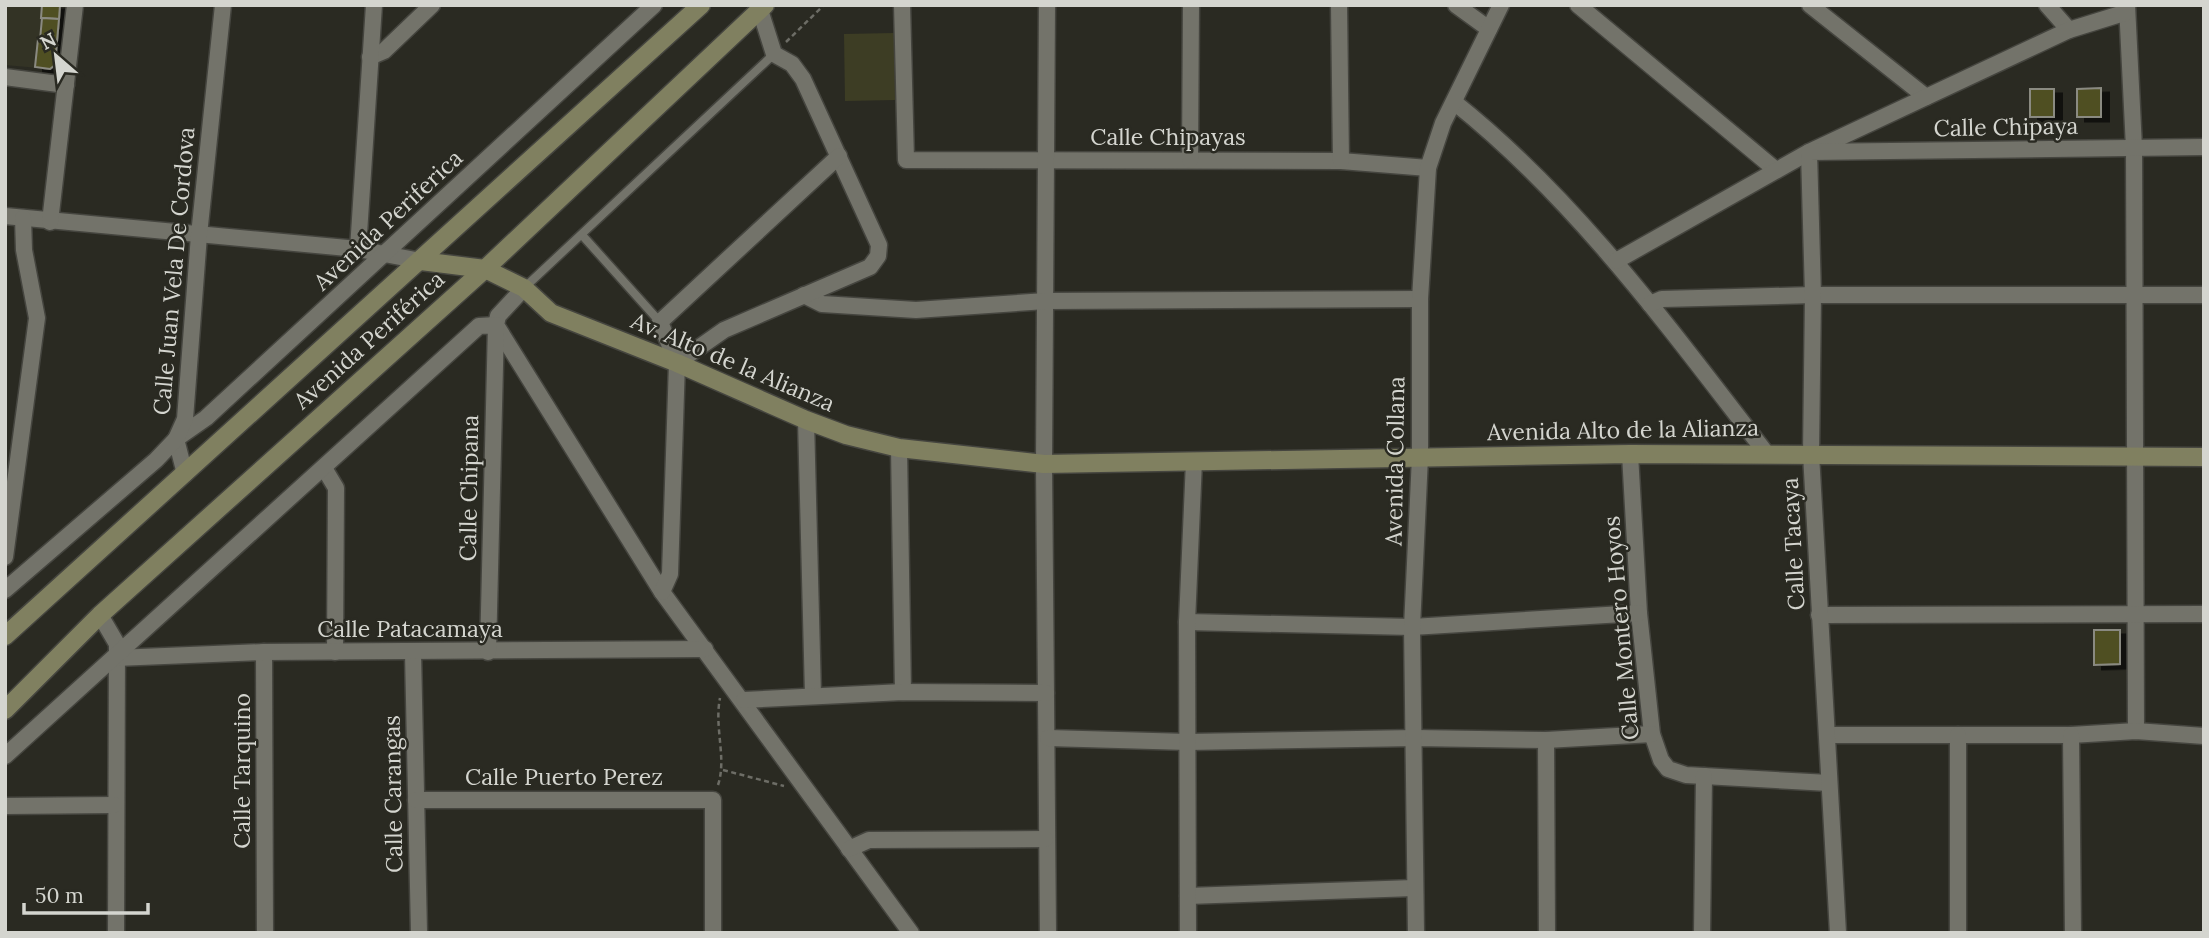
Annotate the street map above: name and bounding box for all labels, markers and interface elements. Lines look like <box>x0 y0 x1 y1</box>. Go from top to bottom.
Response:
north arrow <box>21 21 91 91</box>
text: N <box>36 27 60 55</box>
street label: Calle Chipaya <box>1933 111 2079 142</box>
street label: Calle Chipayas <box>1090 122 1246 151</box>
street label: Calle Juan Vela De Cordova <box>146 125 201 416</box>
street label: Avenida Periferica <box>306 143 468 297</box>
street label: Avenida Periférica <box>286 264 450 416</box>
street label: Av. Alto de la Alianza <box>626 305 840 418</box>
street label: Avenida Collana <box>1379 376 1410 547</box>
street label: Avenida Alto de la Alianza <box>1486 413 1759 446</box>
street label: Calle Chipana <box>453 414 484 562</box>
street label: Calle Tacaya <box>1775 477 1810 611</box>
street label: Calle Montero Hoyos <box>1596 515 1645 741</box>
street label: Calle Patacamaya <box>317 614 503 643</box>
street label: Calle Tarquino <box>227 693 256 849</box>
street label: Calle Carangas <box>377 715 408 873</box>
street label: Calle Puerto Perez <box>465 762 663 791</box>
scale bar <box>24 872 149 916</box>
text: 50 m <box>35 882 84 909</box>

